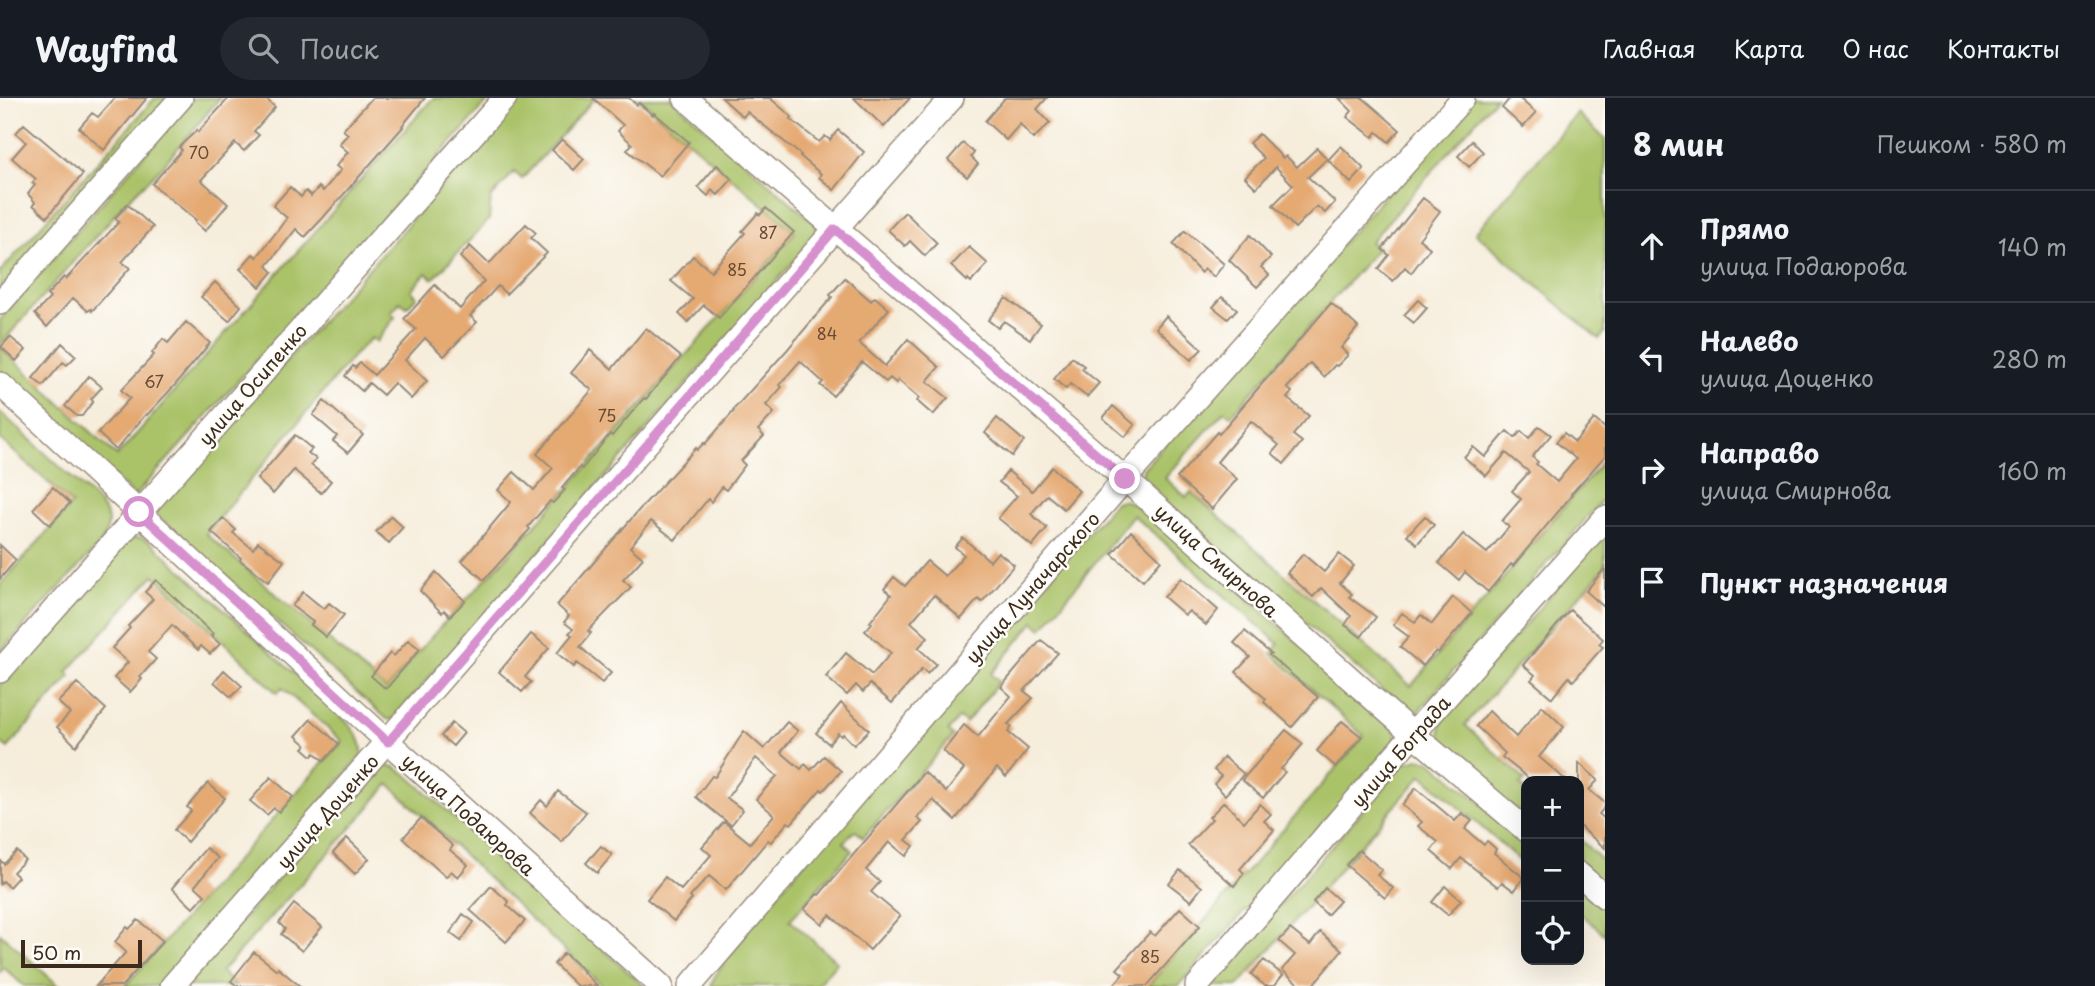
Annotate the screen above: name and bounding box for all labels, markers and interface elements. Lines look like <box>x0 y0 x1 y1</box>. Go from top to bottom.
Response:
search box <box>220 17 710 80</box>
text: Wayfind <box>35 23 178 73</box>
icon: search <box>244 29 282 67</box>
text: Поиск <box>300 29 379 68</box>
text: Главная <box>1603 30 1696 66</box>
text: Карта <box>1734 30 1804 66</box>
text: О нас <box>1842 30 1909 66</box>
text: Контакты <box>1947 30 2060 66</box>
text: 8 мин <box>1633 121 1724 166</box>
text: Пешком · 580 m <box>1877 126 2067 161</box>
house number: 70 <box>189 140 209 164</box>
text: Прямо <box>1700 209 1789 248</box>
house number: 87 <box>759 220 777 244</box>
icon: ahead <box>1633 227 1671 265</box>
text: 140 m <box>1998 229 2067 264</box>
text: улица Подаюрова <box>1700 248 1907 283</box>
house number: 85 <box>727 257 747 281</box>
street label: улица Осипенко <box>191 317 313 451</box>
house number: 84 <box>817 321 837 345</box>
text: Налево <box>1700 321 1798 360</box>
icon: left <box>1633 339 1671 377</box>
text: 280 m <box>1992 341 2067 376</box>
text: улица Доценко <box>1700 360 1874 395</box>
house number: 67 <box>144 369 164 393</box>
house number: 75 <box>598 403 616 427</box>
text: Направо <box>1700 433 1819 472</box>
icon: right <box>1633 451 1671 489</box>
text: 160 m <box>1998 453 2067 488</box>
route end <box>1109 463 1140 494</box>
text: улица Смирнова <box>1700 472 1891 507</box>
route start <box>123 496 154 527</box>
street label: улица Смирнова <box>1149 497 1285 623</box>
street label: улица Луначарского <box>958 505 1106 669</box>
icon: arrive <box>1633 563 1671 601</box>
text: Пункт назначения <box>1700 563 1948 602</box>
street label: улица Бограда <box>1344 689 1456 813</box>
street label: улица Подаюрова <box>396 746 542 882</box>
street label: улица Доценко <box>269 748 385 874</box>
map controls <box>1521 776 1584 965</box>
button: + <box>1521 776 1584 839</box>
button: − <box>1521 839 1584 902</box>
button: locate <box>1521 902 1584 965</box>
scale bar <box>21 937 142 969</box>
text: 50 m <box>32 938 81 966</box>
house number: 85 <box>1140 944 1160 968</box>

